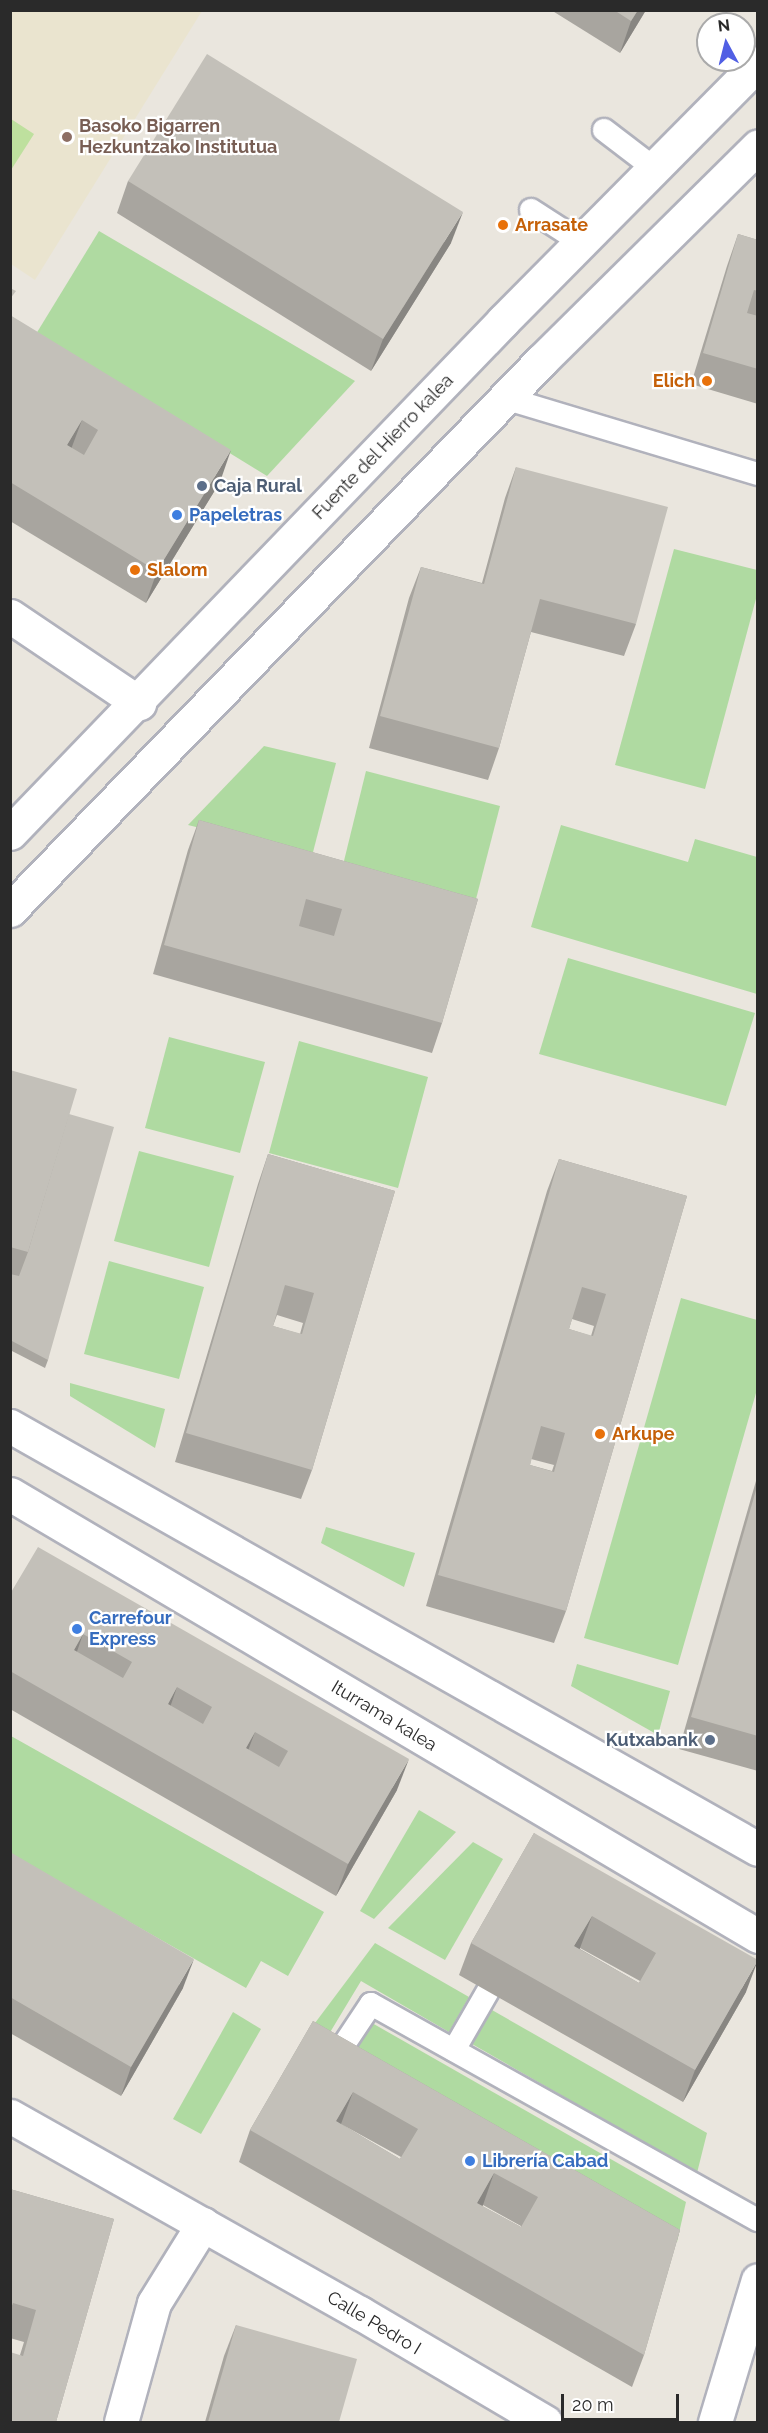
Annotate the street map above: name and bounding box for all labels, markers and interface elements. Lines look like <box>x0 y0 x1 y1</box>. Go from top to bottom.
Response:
north arrow <box>696 12 756 72</box>
text: N <box>717 15 731 36</box>
place label: Basoko Bigarren Hezkuntzako Institutua <box>79 116 277 158</box>
marker: Basoko Bigarren Hezkuntzako Institutua <box>60 130 74 144</box>
place label: Arrasate <box>515 214 588 236</box>
marker: Arrasate <box>496 218 510 232</box>
street label: Fuente del Hierro kalea <box>308 370 458 524</box>
place label: Elich <box>653 370 695 392</box>
marker: Elich <box>700 374 714 388</box>
place label: Caja Rural <box>214 475 302 497</box>
marker: Caja Rural <box>195 479 209 493</box>
place label: Papeletras <box>189 504 282 526</box>
marker: Papeletras <box>170 508 184 522</box>
place label: Slalom <box>147 559 207 581</box>
marker: Slalom <box>128 563 142 577</box>
place label: Arkupe <box>612 1423 674 1445</box>
marker: Arkupe <box>593 1427 607 1441</box>
place label: Carrefour Express <box>89 1608 172 1650</box>
marker: Carrefour Express <box>70 1622 84 1636</box>
street label: Iturrama kalea <box>327 1676 441 1756</box>
place label: Kutxabank <box>606 1729 698 1751</box>
marker: Kutxabank <box>703 1733 717 1747</box>
place label: Librería Cabad <box>482 2150 608 2172</box>
marker: Librería Cabad <box>463 2154 477 2168</box>
street label: Calle Pedro I <box>323 2287 425 2359</box>
scale bar <box>564 2382 682 2420</box>
text: 20 m <box>572 2394 614 2415</box>

